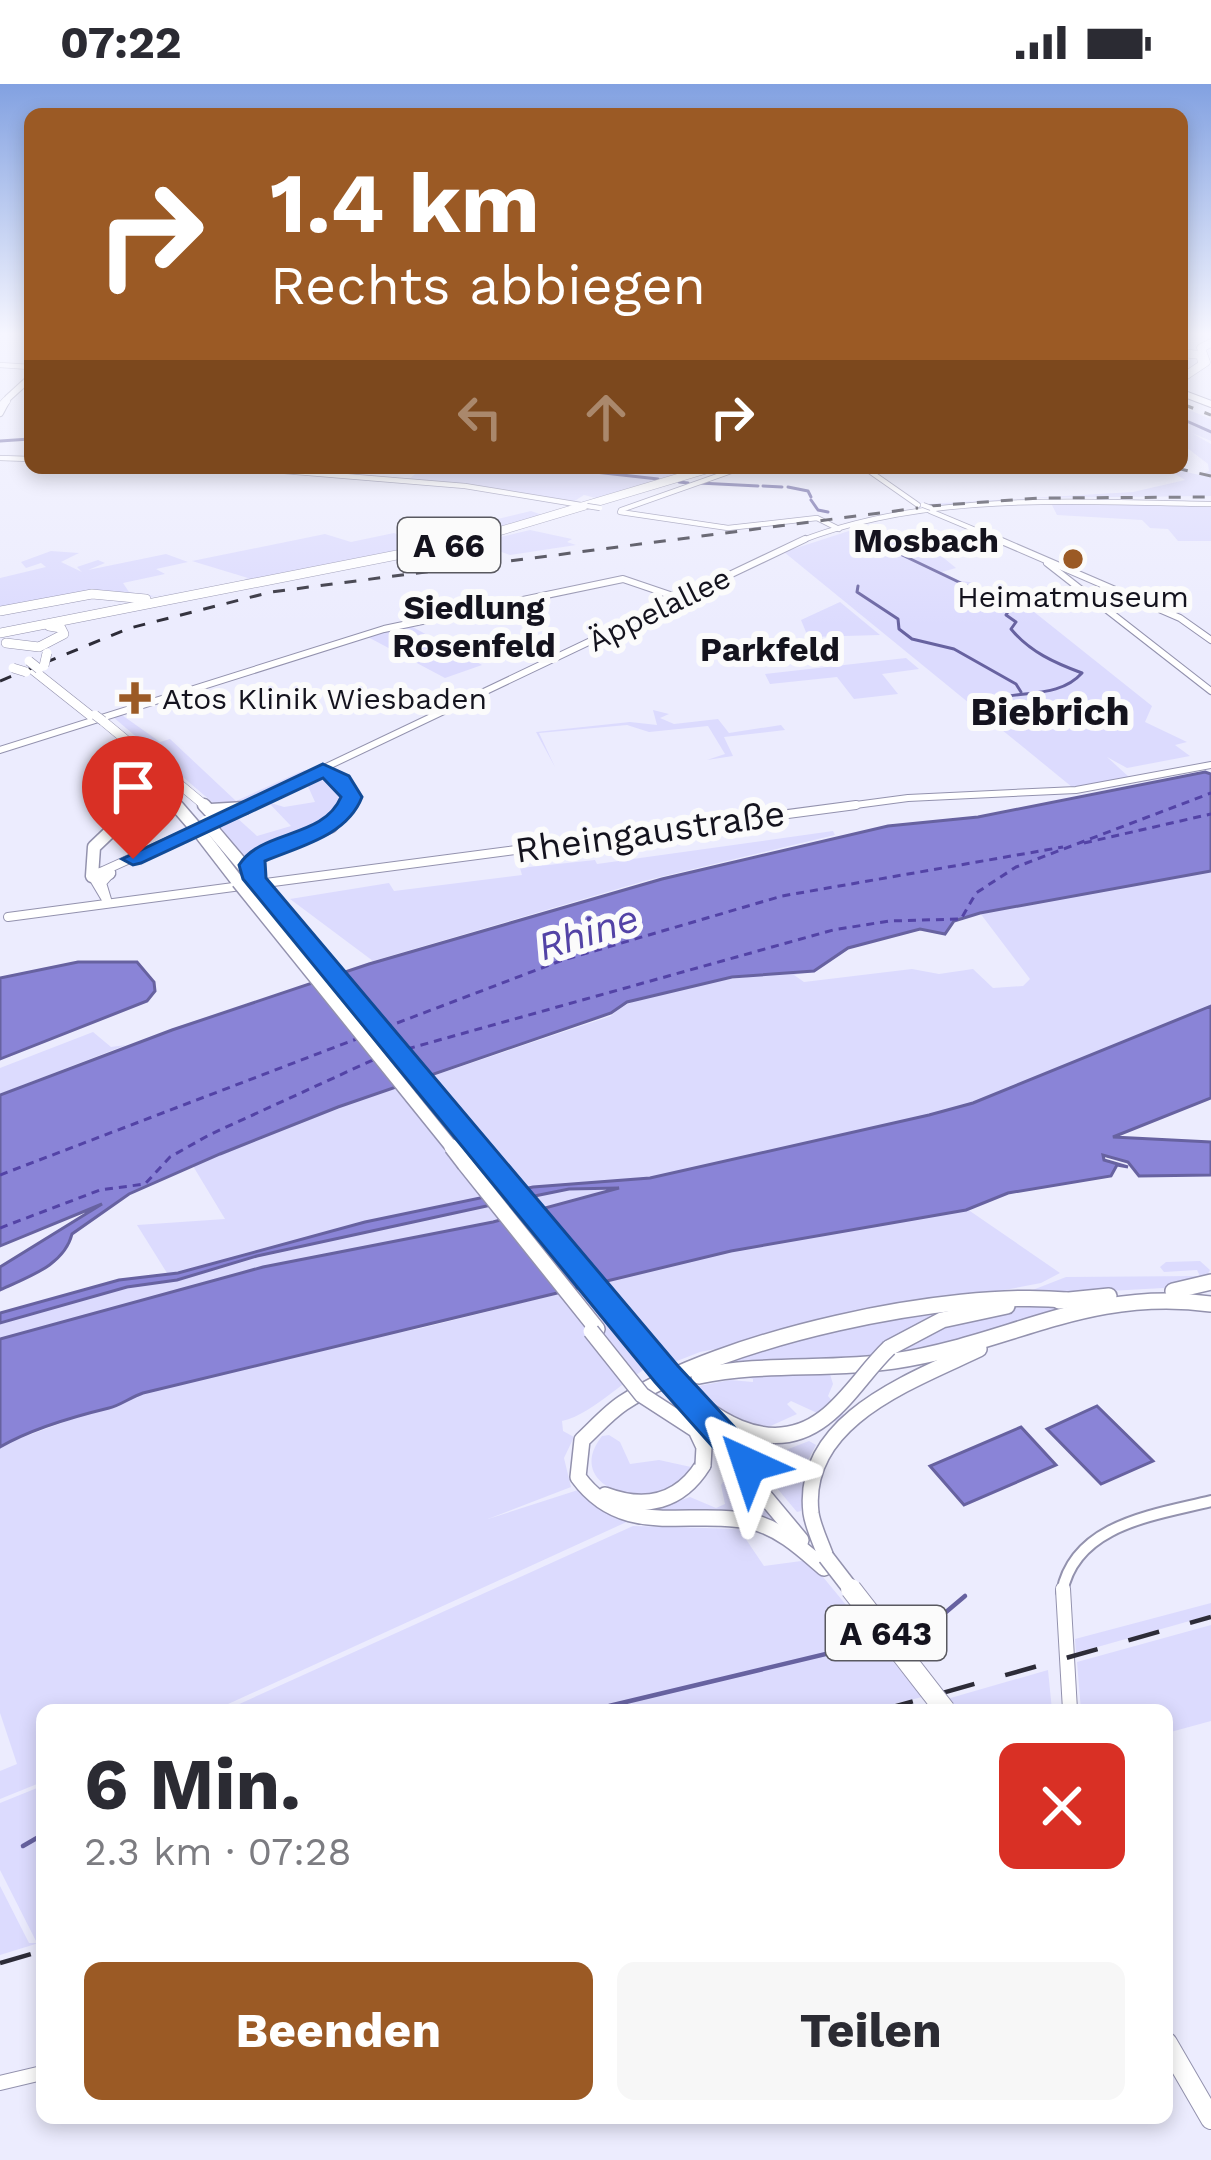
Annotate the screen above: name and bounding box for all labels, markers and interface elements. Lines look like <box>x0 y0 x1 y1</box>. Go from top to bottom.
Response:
text: 07:22 <box>60 16 182 69</box>
text: 1.4 km <box>270 154 540 252</box>
icon: right <box>72 156 228 312</box>
text: Rechts abbiegen <box>270 254 706 317</box>
icon: left <box>447 384 513 450</box>
icon: ahead <box>573 384 639 450</box>
icon: right <box>699 384 765 450</box>
road number: A 66 <box>398 518 500 572</box>
district label: Mosbach <box>853 521 999 560</box>
marker: Heimatmuseum <box>1060 546 1086 572</box>
street label: Äppelallee <box>582 560 736 658</box>
place label: Heimatmuseum <box>957 579 1189 614</box>
district label: Siedlung Rosenfeld <box>392 588 556 665</box>
district label: Parkfeld <box>700 630 840 669</box>
place label: Atos Klinik Wiesbaden <box>162 681 487 716</box>
marker: Atos Klinik Wiesbaden <box>119 682 151 714</box>
district label: Biebrich <box>970 689 1130 734</box>
pin <box>82 736 184 859</box>
icon: arrive <box>100 754 166 820</box>
street label: Rheingaustraße <box>512 792 788 872</box>
water label: Rhine <box>532 895 644 969</box>
position arrow <box>686 1402 812 1528</box>
road number: A 643 <box>826 1606 946 1660</box>
text: 6 Min. <box>84 1742 301 1826</box>
button: close <box>999 1743 1125 1869</box>
text: 2.3 km · 07:28 <box>84 1829 352 1874</box>
button: Beenden <box>84 1962 593 2100</box>
button: Teilen <box>617 1962 1125 2100</box>

